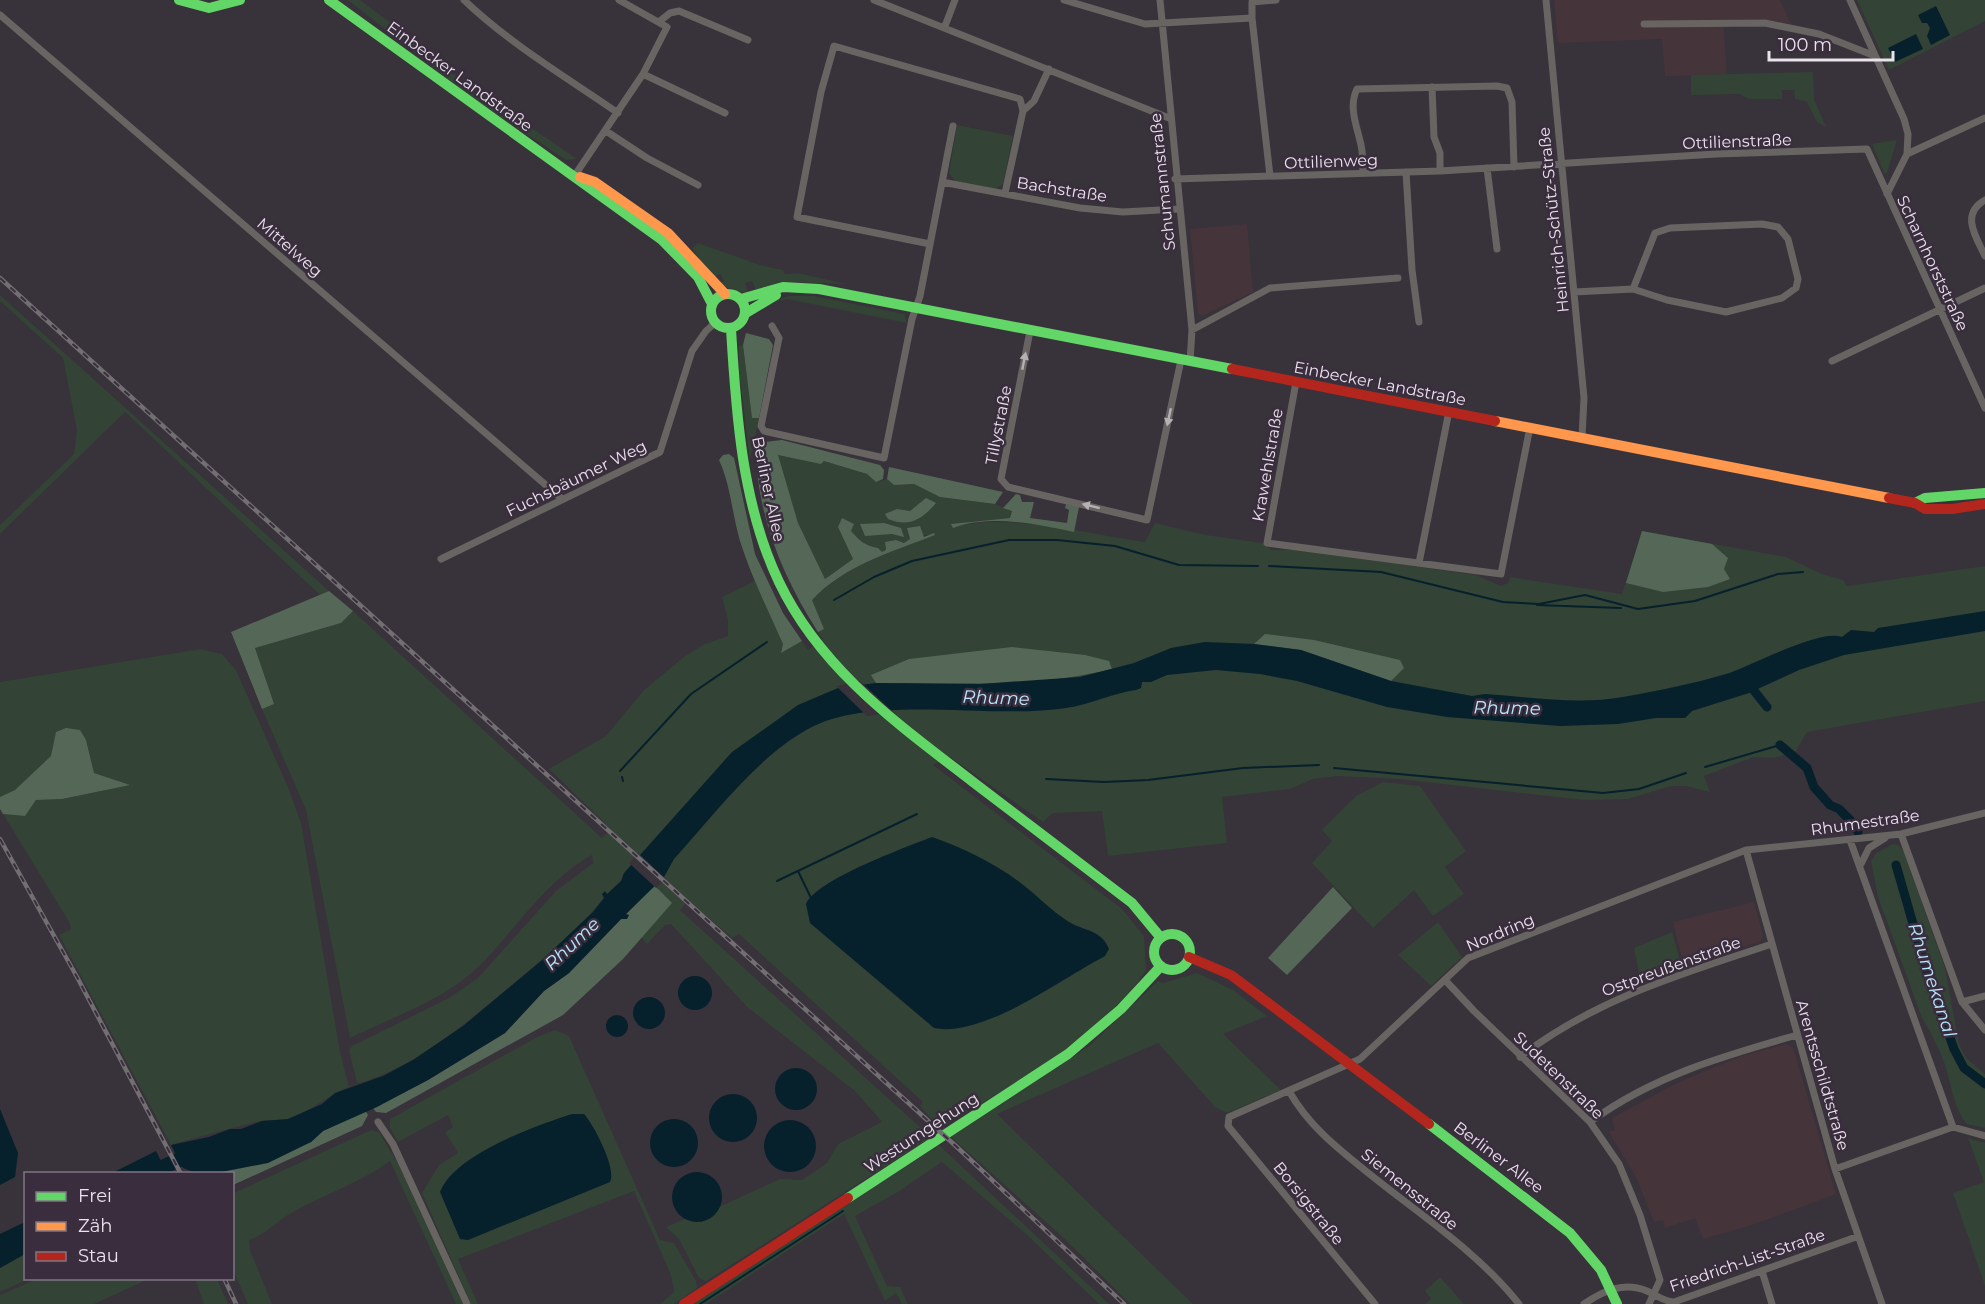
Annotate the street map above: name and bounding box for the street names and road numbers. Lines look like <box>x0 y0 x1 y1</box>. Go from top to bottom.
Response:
street label: Einbecker Landstraße <box>383 17 536 136</box>
street label: Schumannstraße <box>1146 112 1179 252</box>
street label: Heinrich-Schütz-Straße <box>1534 126 1573 314</box>
street label: Ottilienstraße <box>1682 130 1792 153</box>
street label: Ottilienweg <box>1284 150 1378 173</box>
street label: Bachstraße <box>1015 173 1108 206</box>
street label: Scharnhorststraße <box>1893 192 1972 334</box>
street label: Mittelweg <box>253 214 326 281</box>
street label: Einbecker Landstraße <box>1292 357 1468 410</box>
street label: Tillystraße <box>981 384 1015 466</box>
street label: Krawehlstraße <box>1248 407 1287 523</box>
street label: Berliner Allee <box>748 435 789 543</box>
street label: Fuchsbäumer Weg <box>503 436 650 521</box>
street label: Rhumestraße <box>1809 805 1921 840</box>
street label: Nordring <box>1463 910 1537 955</box>
street label: Ostpreußenstraße <box>1599 933 1743 1000</box>
street label: Arentsschildtstraße <box>1792 998 1853 1153</box>
street label: Sudetenstraße <box>1510 1028 1608 1123</box>
street label: Westumgehung <box>861 1088 982 1176</box>
street label: Berliner Allee <box>1450 1118 1547 1197</box>
street label: Siemensstraße <box>1357 1145 1462 1234</box>
street label: Borsigstraße <box>1269 1158 1348 1249</box>
street label: Friedrich-List-Straße <box>1667 1225 1827 1296</box>

